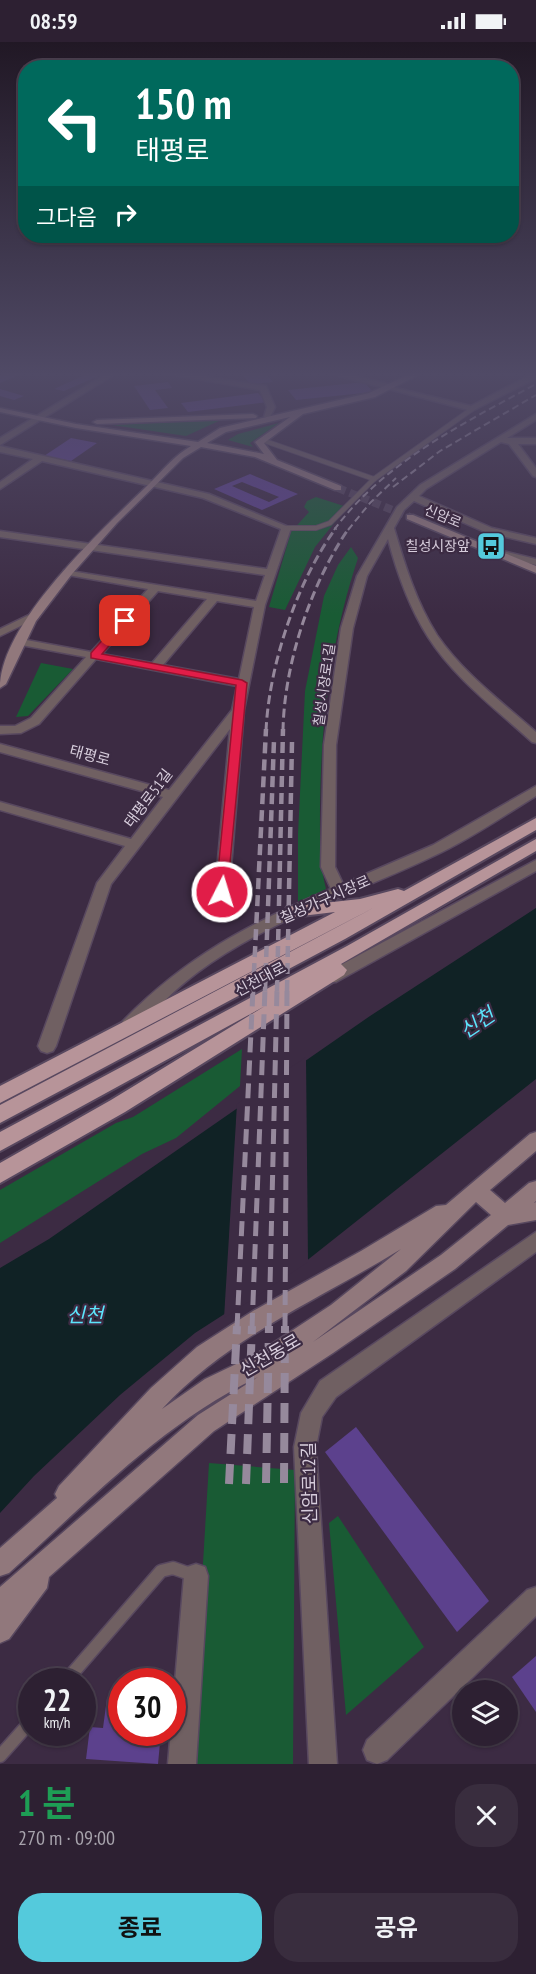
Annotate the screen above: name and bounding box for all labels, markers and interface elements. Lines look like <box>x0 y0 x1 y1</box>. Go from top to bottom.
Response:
text: 08:59 <box>30 7 78 35</box>
text: 150 m <box>135 76 232 131</box>
icon: left <box>36 84 114 162</box>
text: 태평로 <box>135 133 210 167</box>
icon: right <box>109 198 142 231</box>
text: 그다음 <box>36 203 97 231</box>
street label: 신암로 <box>422 500 464 532</box>
bus stop icon: 칠성시장앞 <box>475 530 507 562</box>
place label: 칠성시장앞 <box>406 537 470 555</box>
pin <box>99 595 150 646</box>
icon: arrive <box>108 604 141 637</box>
street label: 칠성시장로1길 <box>309 642 339 728</box>
street label: 태평로 <box>68 740 112 770</box>
street label: 태평로51길 <box>120 765 176 831</box>
position arrow <box>190 860 254 924</box>
street label: 칠성가구시장로 <box>277 871 373 927</box>
street label: 신천대로 <box>231 958 289 1000</box>
water label: 신천 <box>454 1000 502 1044</box>
water label: 신천 <box>67 1302 106 1328</box>
street label: 신천동로 <box>236 1328 304 1382</box>
street label: 신암로12길 <box>297 1442 321 1524</box>
speed limit sign: 30 <box>108 1668 186 1746</box>
text: 22 <box>43 1680 71 1719</box>
map controls <box>452 1680 518 1746</box>
button: layers <box>452 1680 518 1746</box>
text: km/h <box>44 1713 70 1732</box>
text: 1 분 <box>18 1779 76 1826</box>
button: close <box>455 1784 518 1847</box>
text: 270 m · 09:00 <box>18 1825 115 1851</box>
button: 종료 <box>18 1893 262 1962</box>
button: 공유 <box>274 1893 518 1962</box>

